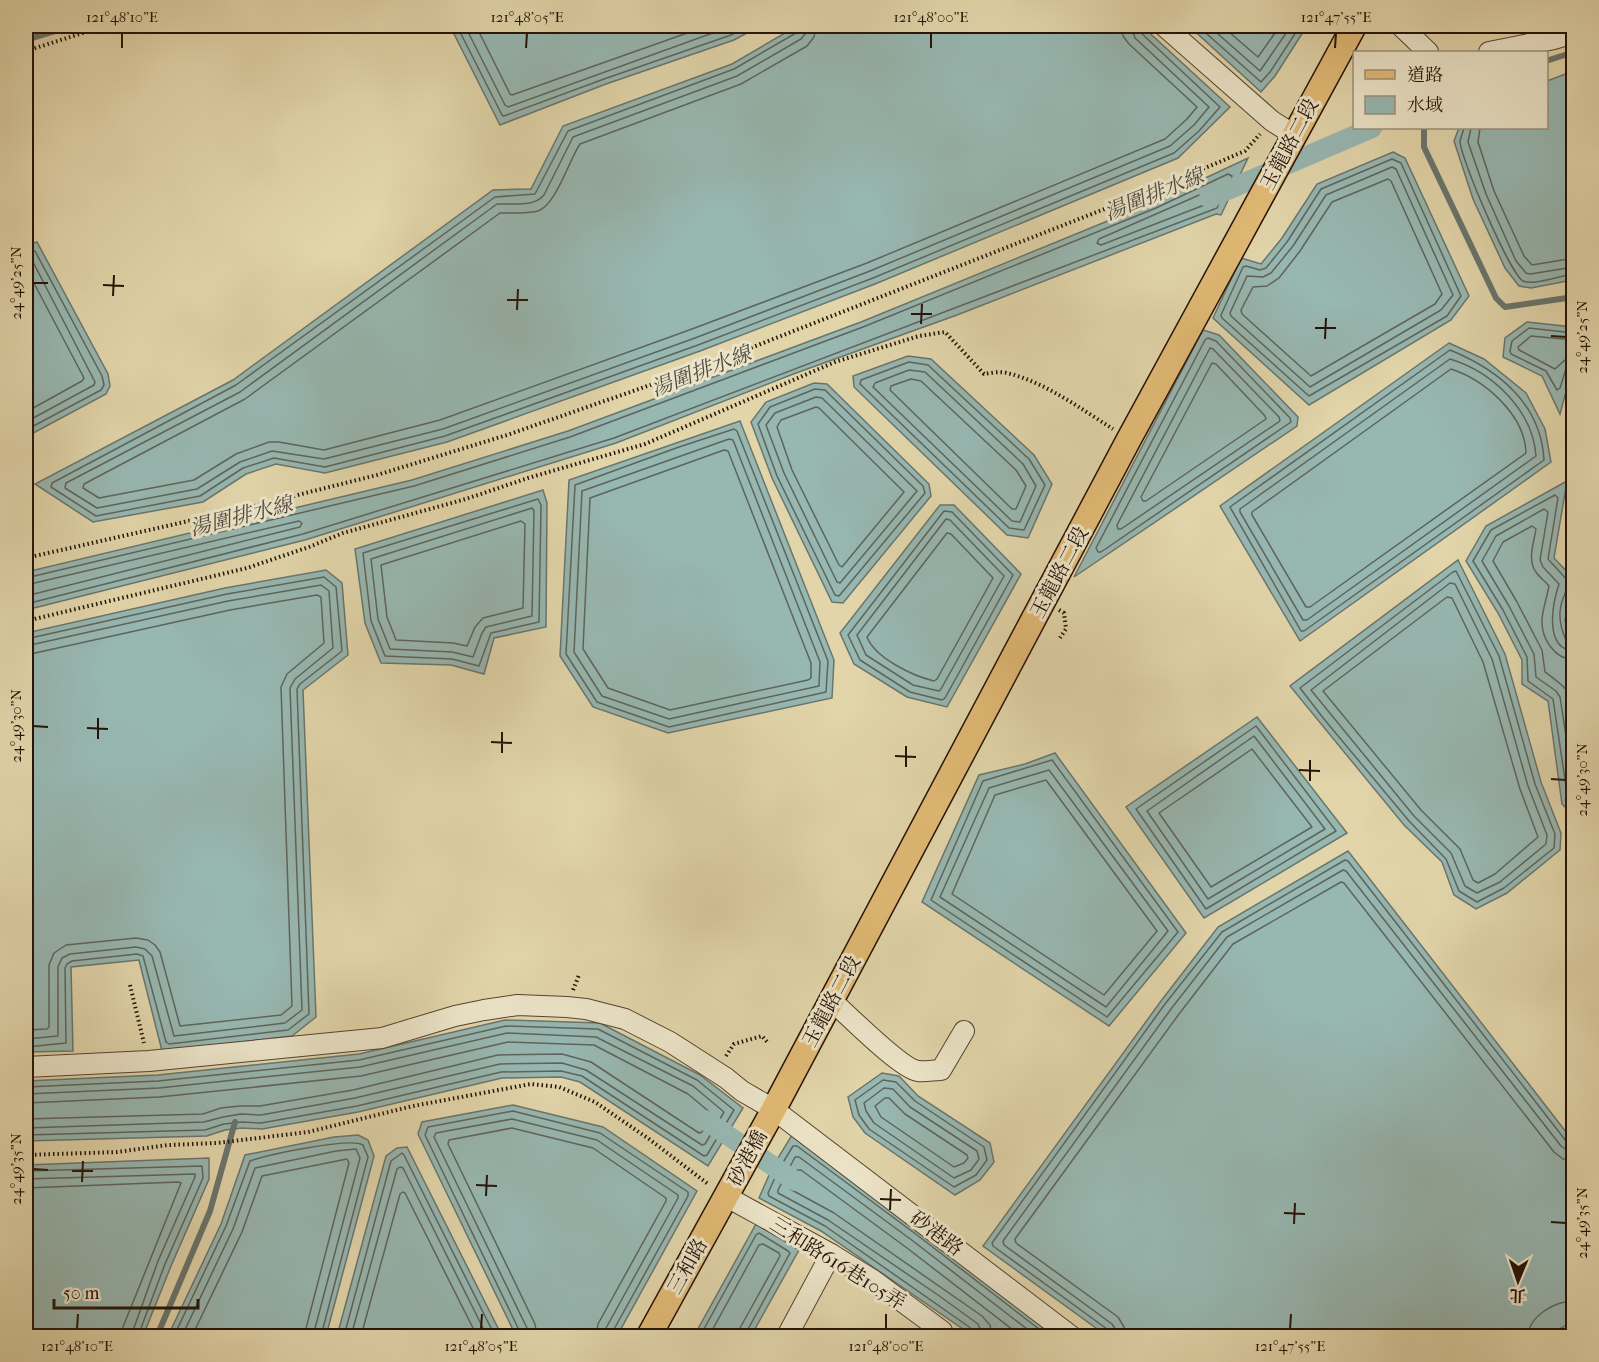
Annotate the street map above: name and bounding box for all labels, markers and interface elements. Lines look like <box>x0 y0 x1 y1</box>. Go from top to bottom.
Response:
text: 121°48'10"E <box>86 8 158 26</box>
text: 121°48'05"E <box>490 8 564 26</box>
text: 121°48'00"E <box>893 8 969 26</box>
text: 121°47'55"E <box>1301 8 1371 26</box>
legend <box>1353 51 1548 129</box>
text: 道路 <box>1407 65 1443 86</box>
street label: 玉龍路二段 <box>1256 95 1323 194</box>
text: 水域 <box>1407 95 1443 116</box>
water label: 湯圍排水線 <box>1101 162 1209 225</box>
text: 24°49'25"N <box>7 246 25 320</box>
text: 24°49'25"N <box>1573 300 1591 374</box>
water label: 湯圍排水線 <box>648 340 756 401</box>
water label: 湯圍排水線 <box>187 491 297 540</box>
street label: 玉龍路二段 <box>1026 523 1093 622</box>
text: 24°49'30"N <box>7 689 25 763</box>
text: 24°49'30"N <box>1573 743 1591 817</box>
street label: 玉龍路二段 <box>798 952 865 1051</box>
street label: 砂港橋 <box>723 1126 772 1190</box>
text: 24°49'35"N <box>7 1132 25 1205</box>
text: 24°49'35"N <box>1573 1186 1591 1259</box>
street label: 砂港路 <box>906 1206 968 1261</box>
street label: 三和路616巷105弄 <box>766 1213 910 1314</box>
street label: 三和路 <box>663 1234 712 1298</box>
north arrow <box>1488 1251 1548 1311</box>
scale bar <box>54 1272 198 1310</box>
text: 50 m <box>63 1283 100 1304</box>
text: 北 <box>1509 1286 1526 1305</box>
text: 121°48'10"E <box>41 1337 113 1355</box>
text: 121°48'05"E <box>444 1337 518 1355</box>
text: 121°48'00"E <box>848 1337 924 1355</box>
text: 121°47'55"E <box>1255 1337 1325 1355</box>

